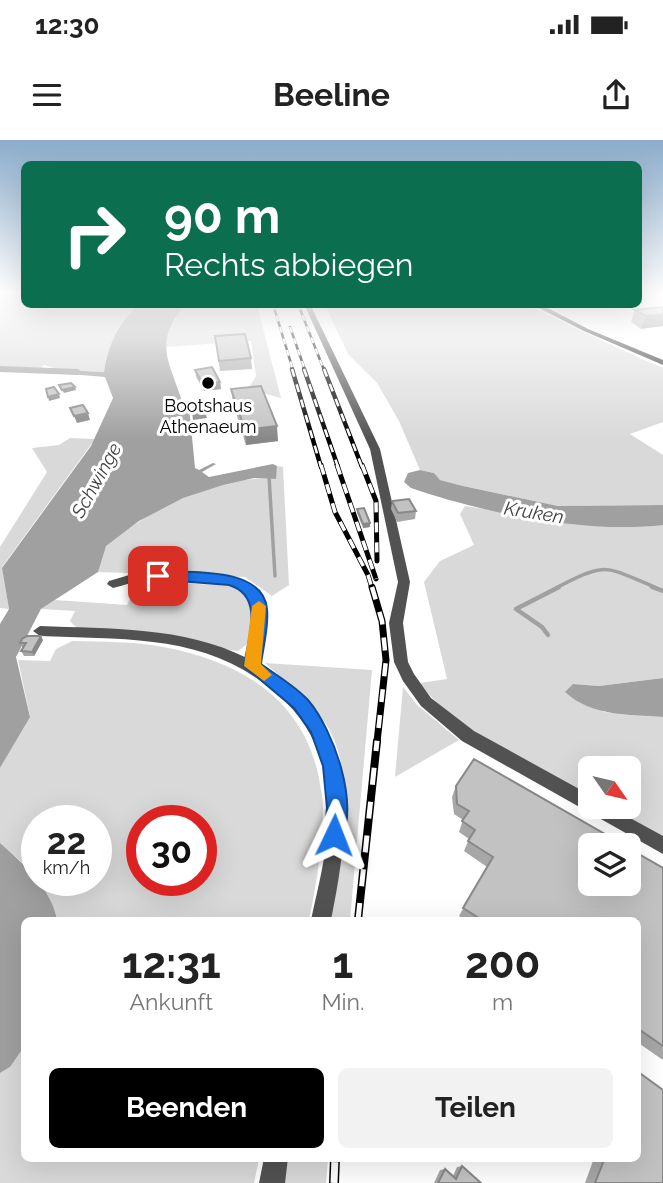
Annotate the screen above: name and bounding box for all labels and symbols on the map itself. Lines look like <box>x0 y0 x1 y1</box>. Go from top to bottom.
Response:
marker: Bootshaus Athenaeum <box>200 375 216 391</box>
place label: Bootshaus Athenaeum <box>160 395 257 437</box>
water label: Schwinge <box>66 439 125 522</box>
water label: Kruken <box>503 496 565 528</box>
pin <box>128 546 188 606</box>
north arrow <box>578 756 640 819</box>
position arrow <box>297 798 371 872</box>
speed limit sign: 30 <box>126 805 217 896</box>

